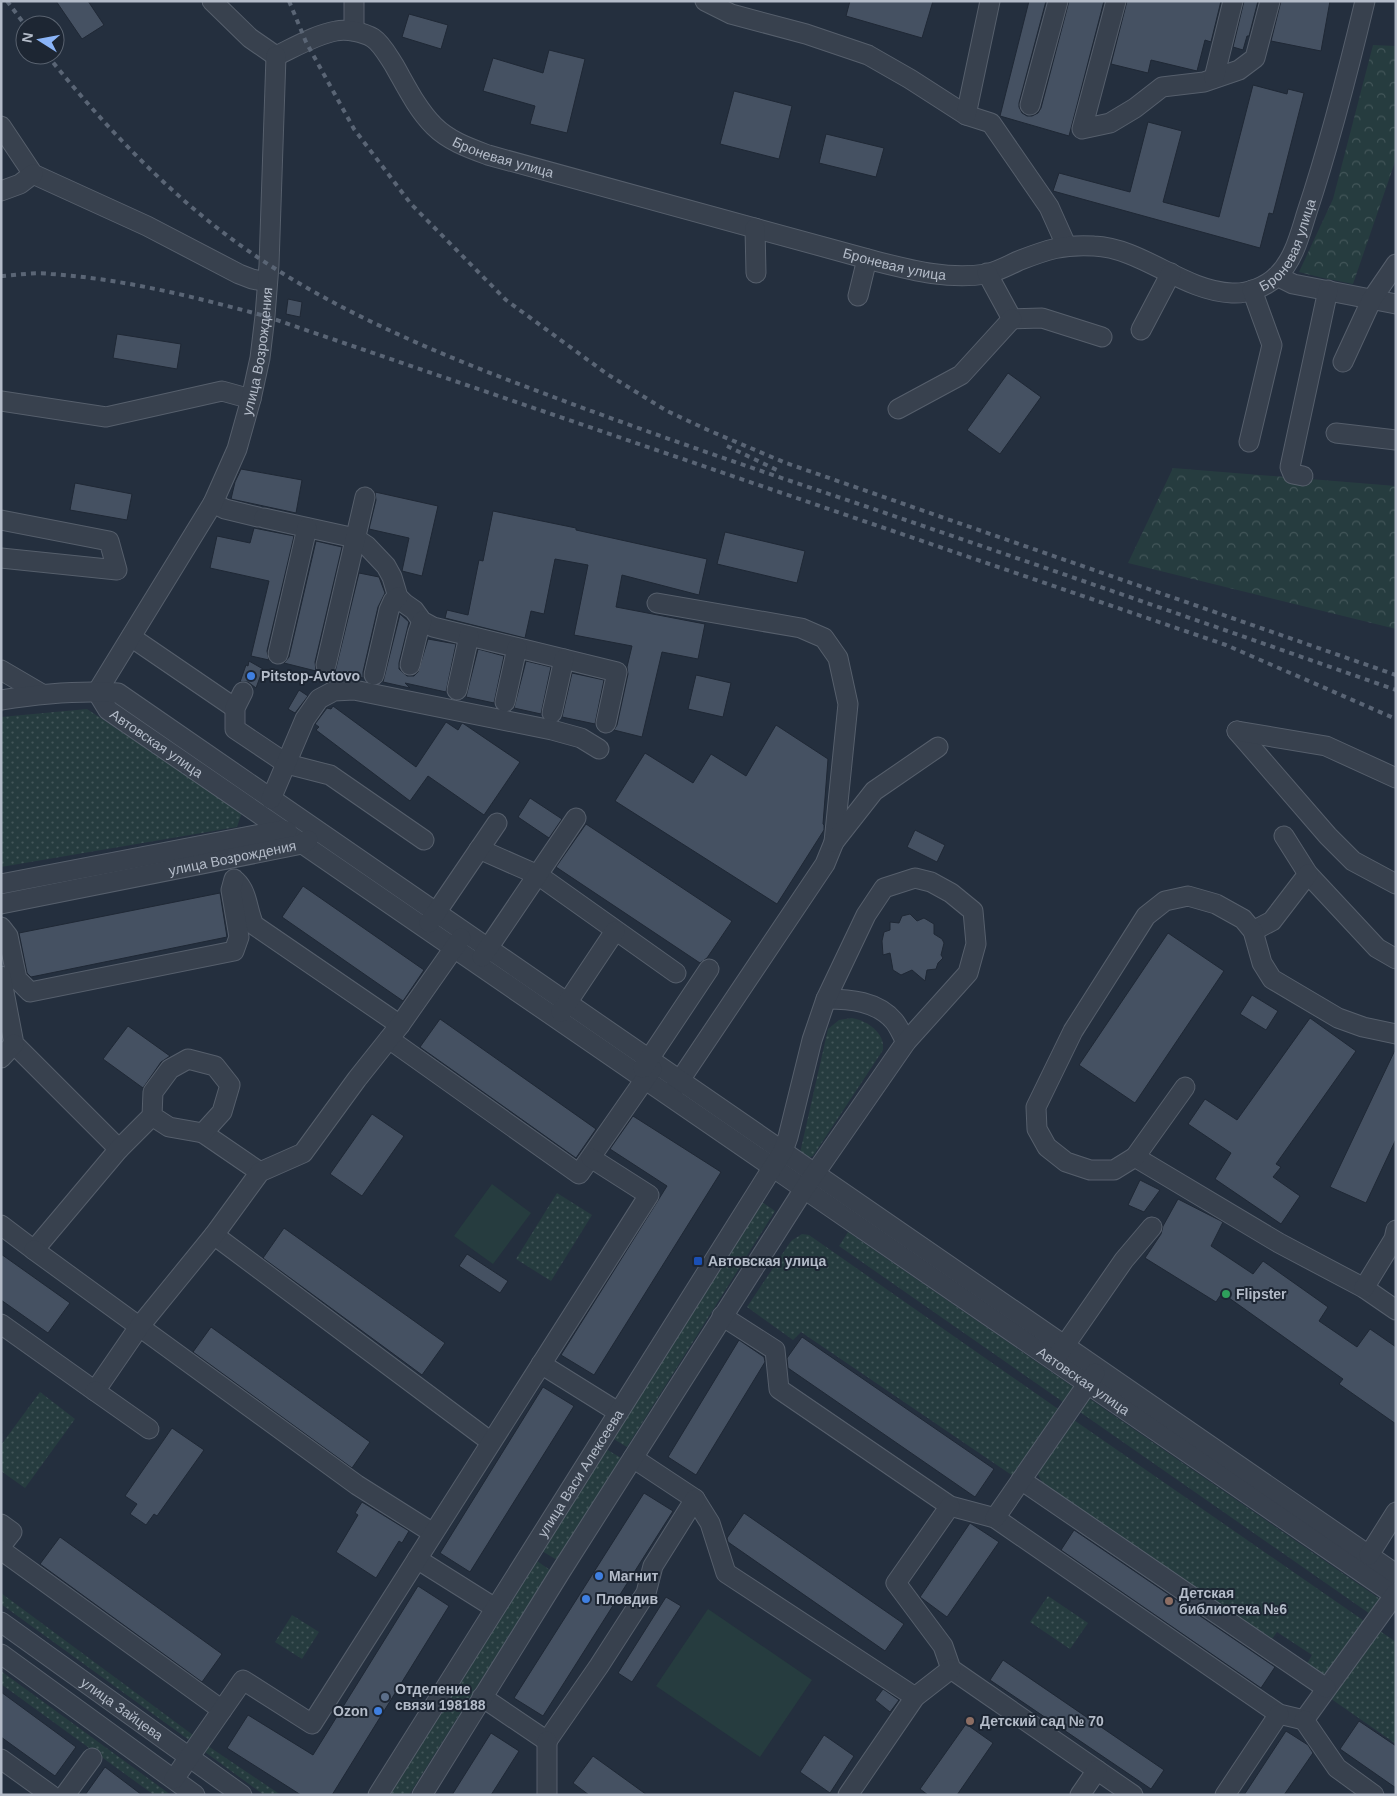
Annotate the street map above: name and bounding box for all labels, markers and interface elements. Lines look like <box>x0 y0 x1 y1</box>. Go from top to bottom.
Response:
north arrow <box>15 15 65 65</box>
text: N <box>18 31 36 44</box>
street label: Броневая улица <box>450 133 556 181</box>
street label: Броневая улица <box>1256 197 1319 295</box>
street label: Броневая улица <box>841 245 947 283</box>
street label: улица Возрождения <box>239 287 275 417</box>
place label: Pitstop-Avtovo <box>261 668 360 684</box>
marker: Pitstop-Avtovo <box>245 670 257 682</box>
street label: Автовская улица <box>107 706 206 781</box>
street label: улица Возрождения <box>167 837 298 878</box>
place label: Автовская улица <box>708 1253 827 1269</box>
marker: Автовская улица <box>692 1255 704 1267</box>
place label: Flipster <box>1236 1286 1287 1302</box>
marker: Flipster <box>1220 1288 1232 1300</box>
street label: Автовская улица <box>1034 1343 1133 1419</box>
street label: улица Васи Алексеева <box>534 1406 626 1540</box>
place label: Магнит <box>609 1568 659 1584</box>
marker: Магнит <box>593 1570 605 1582</box>
place label: Детская библиотека №6 <box>1179 1585 1287 1617</box>
place label: Пловдив <box>596 1591 658 1607</box>
marker: Пловдив <box>580 1593 592 1605</box>
marker: Детская библиотека №6 <box>1163 1595 1175 1607</box>
street label: улица Зайцева <box>78 1674 166 1744</box>
place label: Отделение связи 198188 <box>395 1681 486 1713</box>
marker: Отделение связи 198188 <box>379 1691 391 1703</box>
place label: Ozon <box>333 1703 368 1719</box>
marker: Ozon <box>372 1705 384 1717</box>
place label: Детский сад № 70 <box>980 1713 1104 1729</box>
marker: Детский сад № 70 <box>964 1715 976 1727</box>

